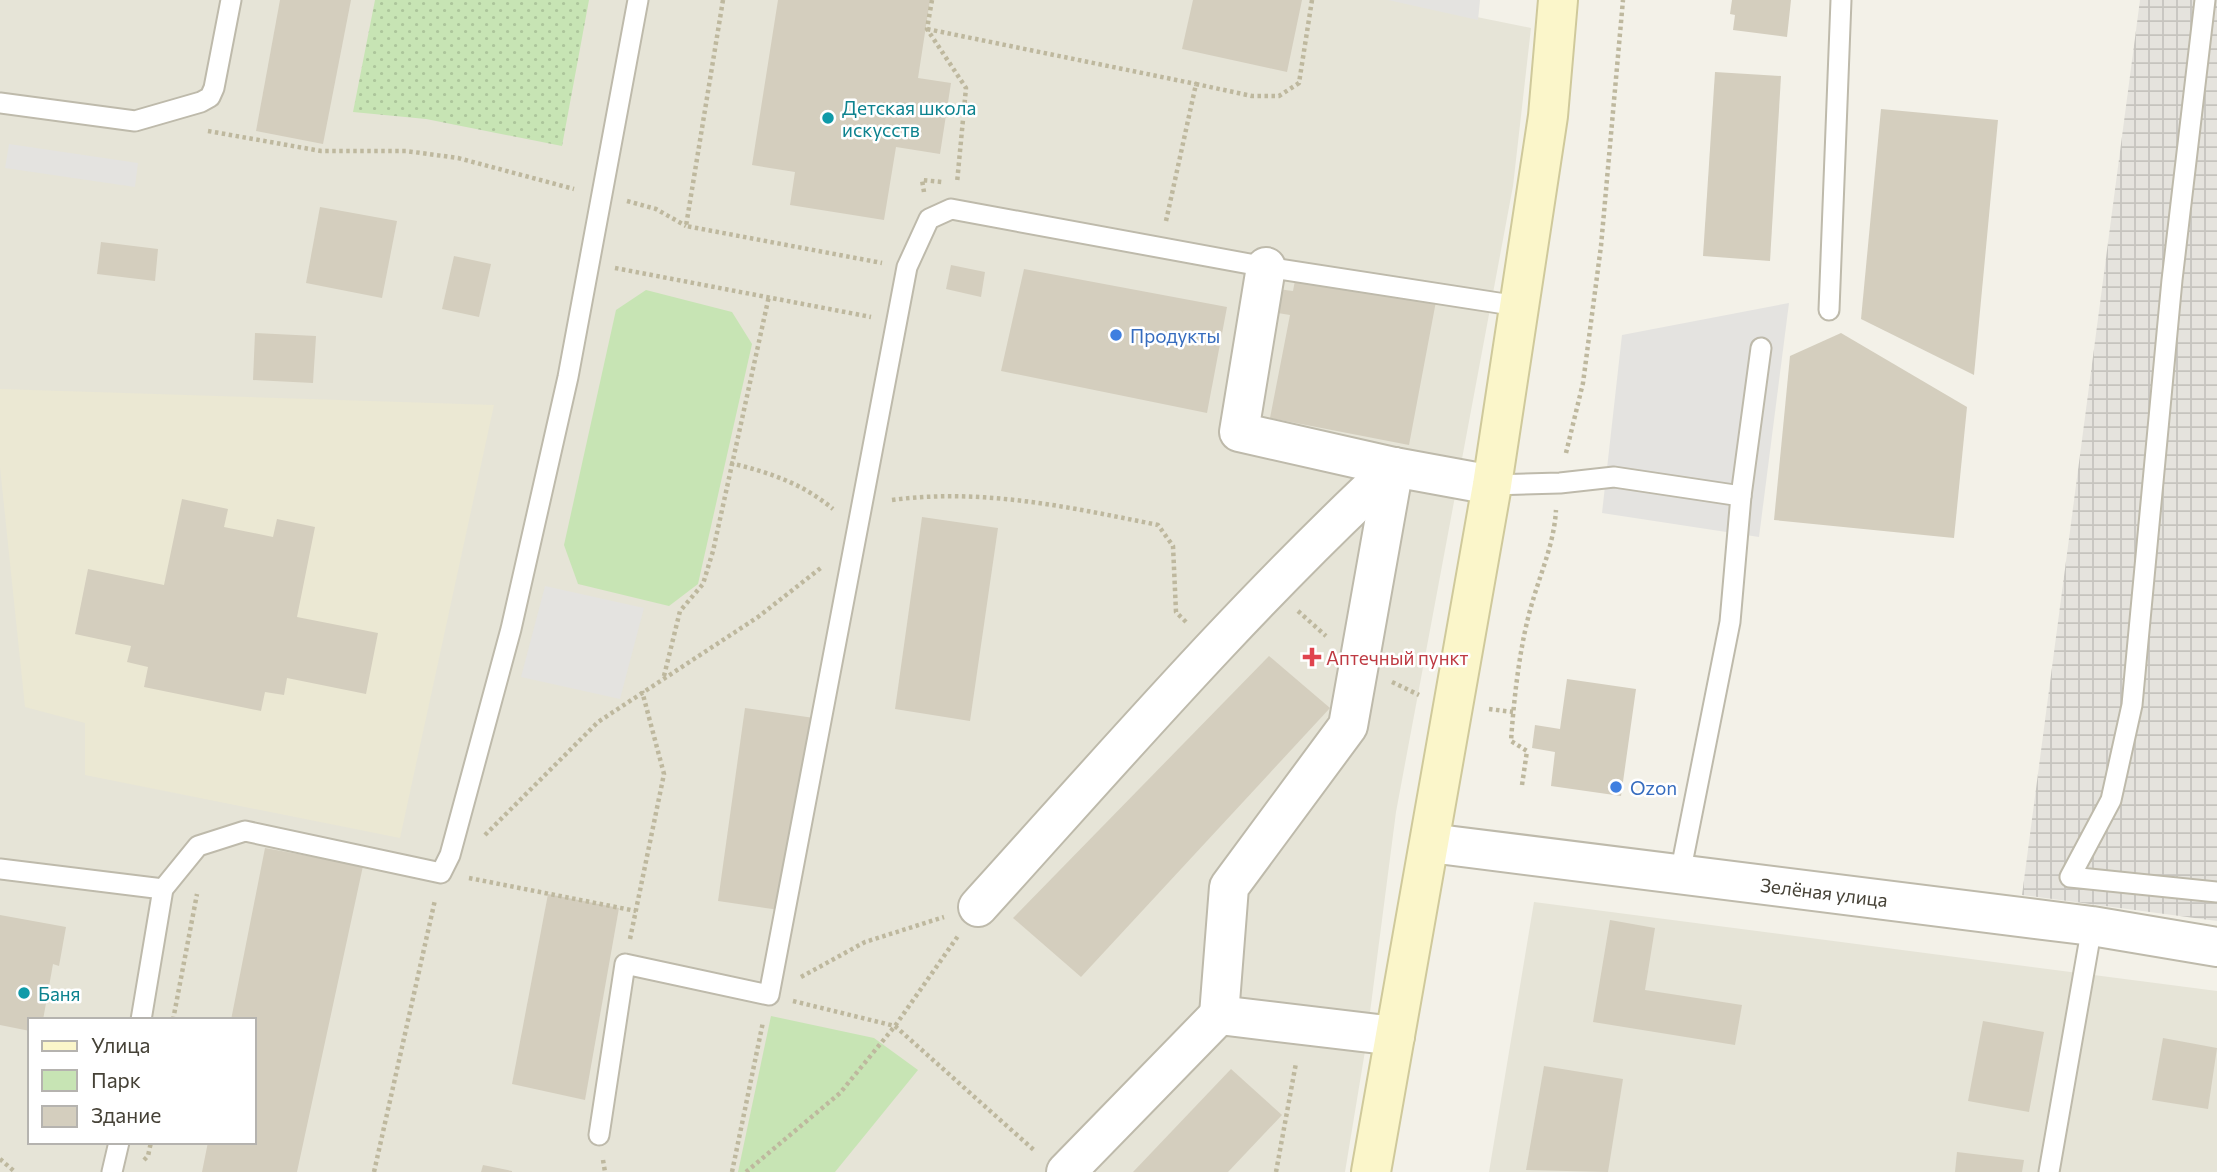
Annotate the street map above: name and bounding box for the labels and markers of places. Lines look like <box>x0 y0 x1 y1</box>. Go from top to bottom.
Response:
place label: Детская школа искусств <box>842 96 976 141</box>
marker: Детская школа искусств <box>820 110 836 126</box>
place label: Продукты <box>1130 324 1220 347</box>
marker: Продукты <box>1108 327 1124 343</box>
place label: Аптечный пункт <box>1326 646 1469 669</box>
marker: Аптечный пункт <box>1304 649 1320 665</box>
place label: Ozon <box>1630 776 1677 799</box>
marker: Ozon <box>1608 779 1624 795</box>
place label: Баня <box>38 982 81 1005</box>
marker: Баня <box>16 985 32 1001</box>

